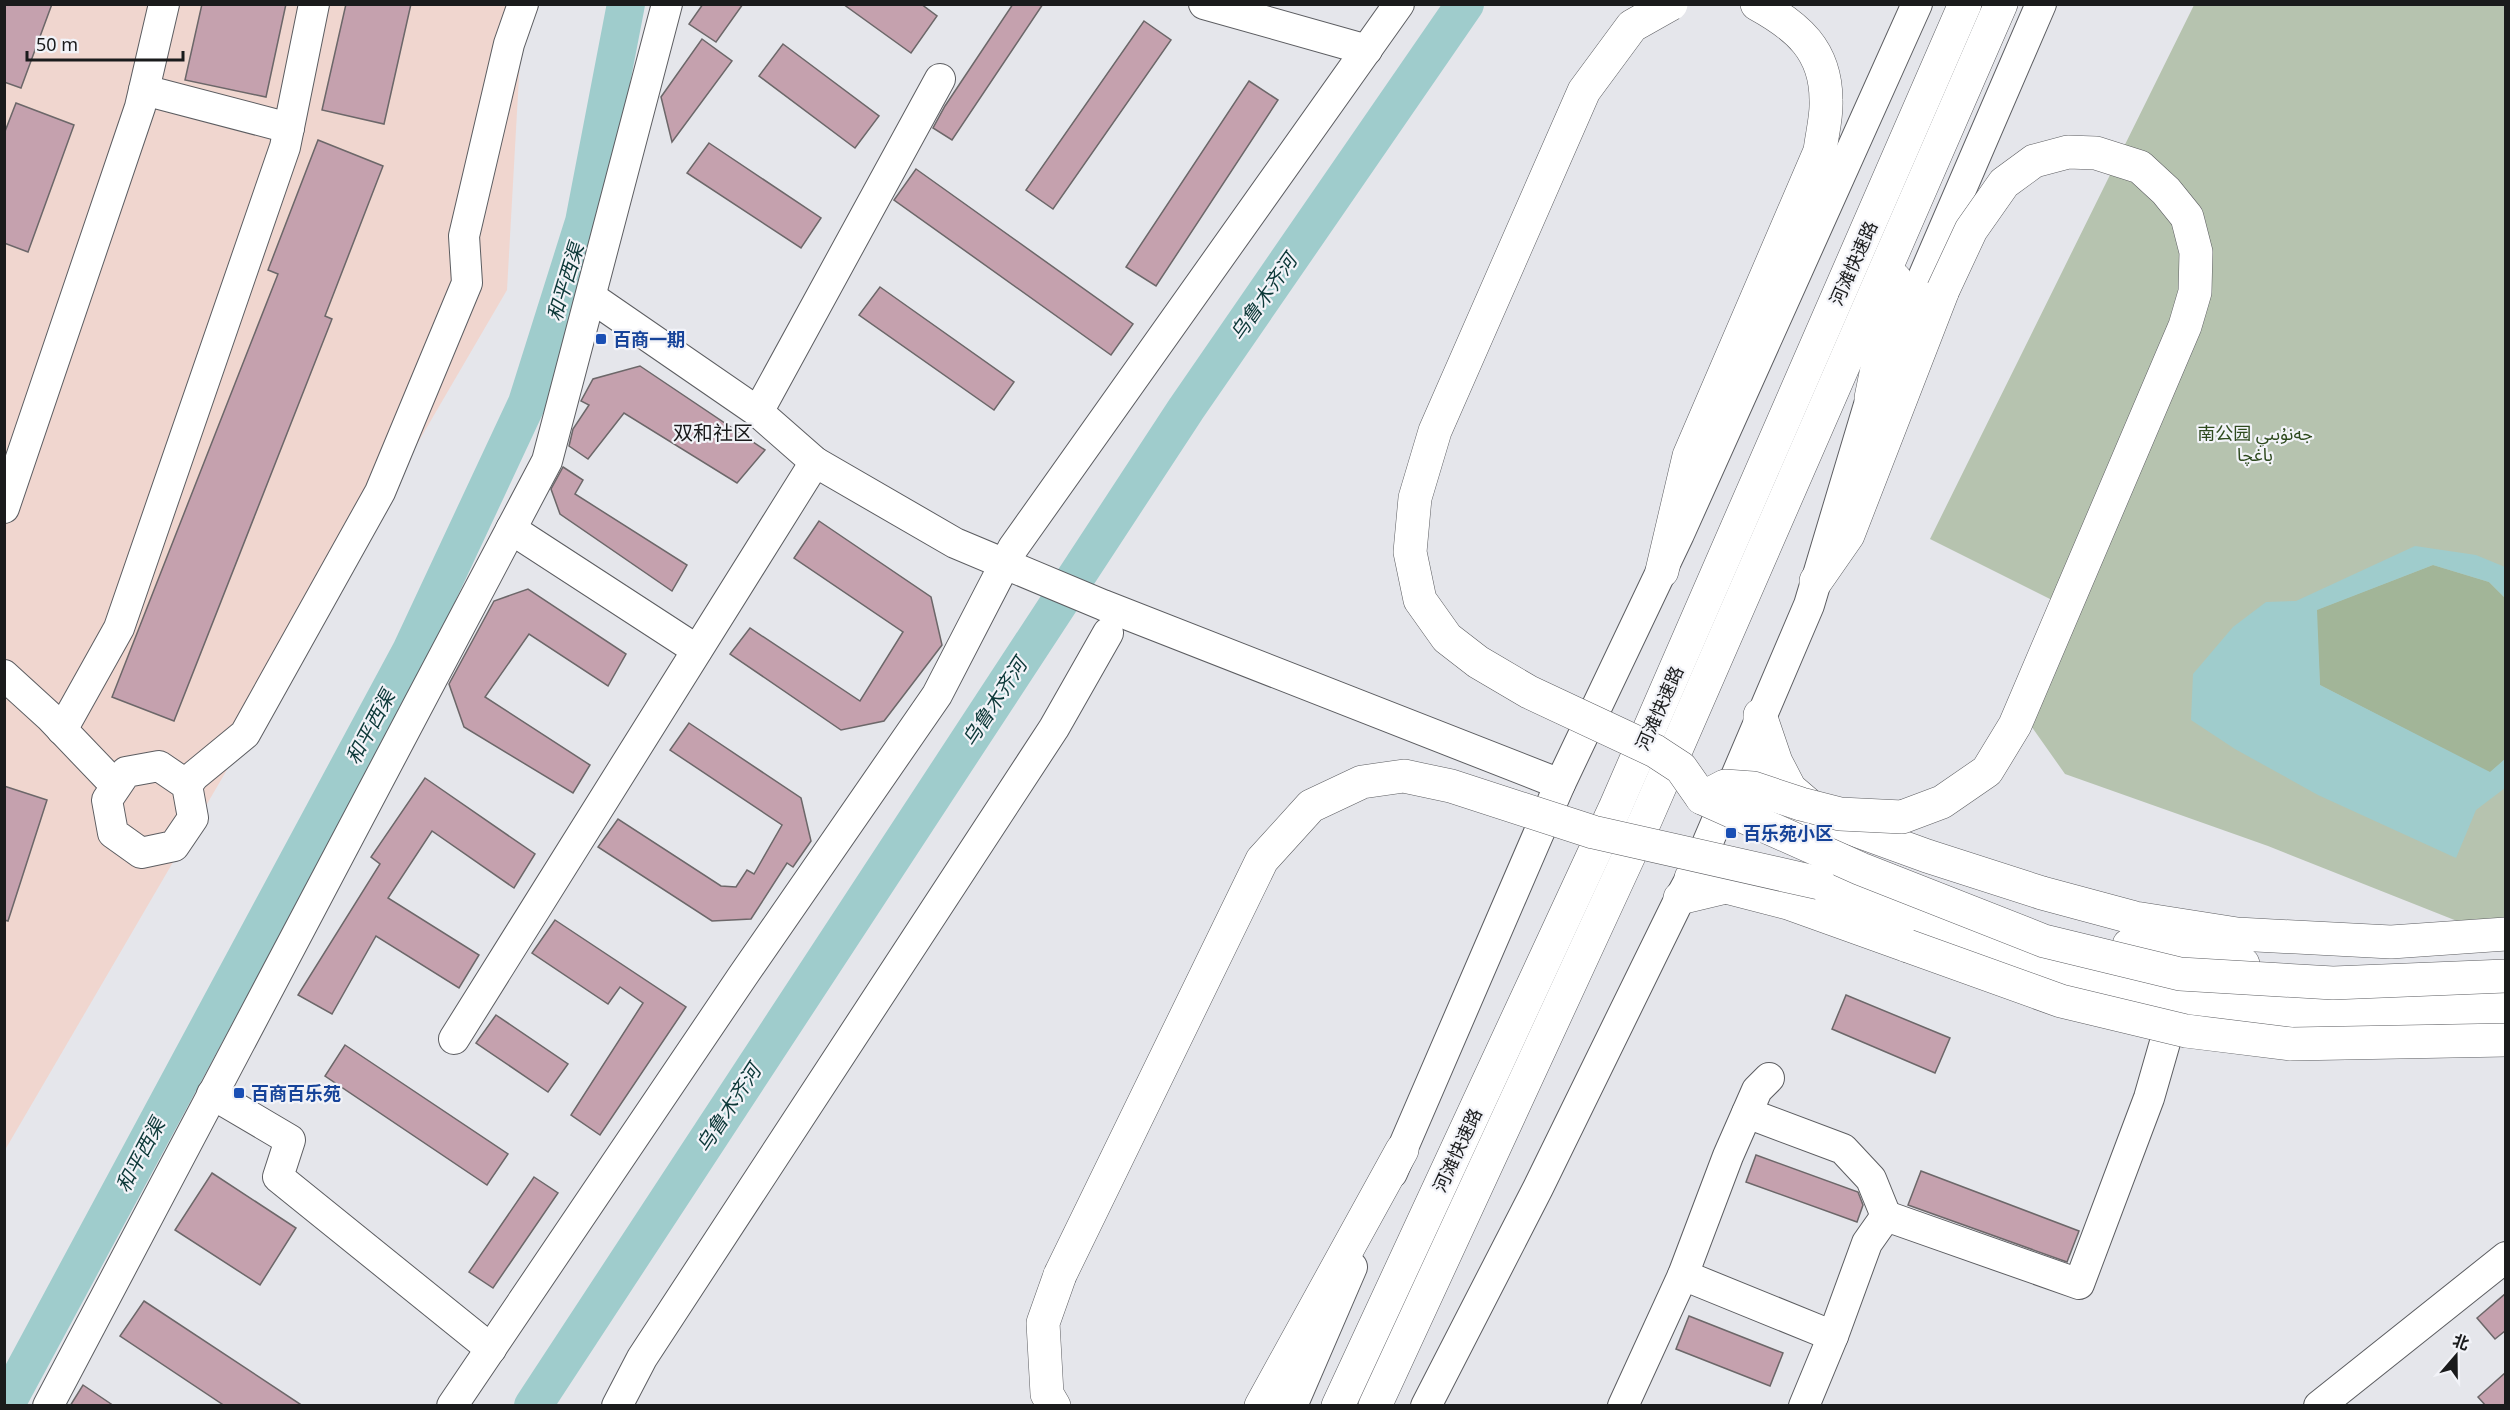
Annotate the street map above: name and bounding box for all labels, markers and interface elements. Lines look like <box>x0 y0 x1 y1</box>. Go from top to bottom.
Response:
scale bar <box>27 24 183 62</box>
text: 50 m <box>36 32 78 56</box>
street label: 河滩快速路 <box>1824 217 1882 309</box>
water label: 和平西渠 <box>540 237 590 324</box>
water label: 乌鲁木齐河 <box>1223 245 1305 346</box>
place label: 百商一期 <box>613 327 685 351</box>
marker: 百商一期 <box>594 332 608 346</box>
district label: 双和社区 <box>673 419 753 446</box>
park label: 南公园 جەنۇبىي باغچا <box>2197 421 2313 466</box>
water label: 乌鲁木齐河 <box>955 649 1035 751</box>
street label: 河滩快速路 <box>1630 662 1688 754</box>
water label: 和平西渠 <box>339 683 402 769</box>
place label: 百乐苑小区 <box>1743 821 1833 845</box>
marker: 百乐苑小区 <box>1724 826 1738 840</box>
water label: 乌鲁木齐河 <box>689 1055 769 1157</box>
place label: 百商百乐苑 <box>251 1081 341 1105</box>
marker: 百商百乐苑 <box>232 1086 246 1100</box>
street label: 河滩快速路 <box>1427 1104 1487 1196</box>
water label: 和平西渠 <box>109 1111 172 1197</box>
north arrow <box>2426 1326 2486 1386</box>
text: 北 <box>2450 1329 2472 1355</box>

